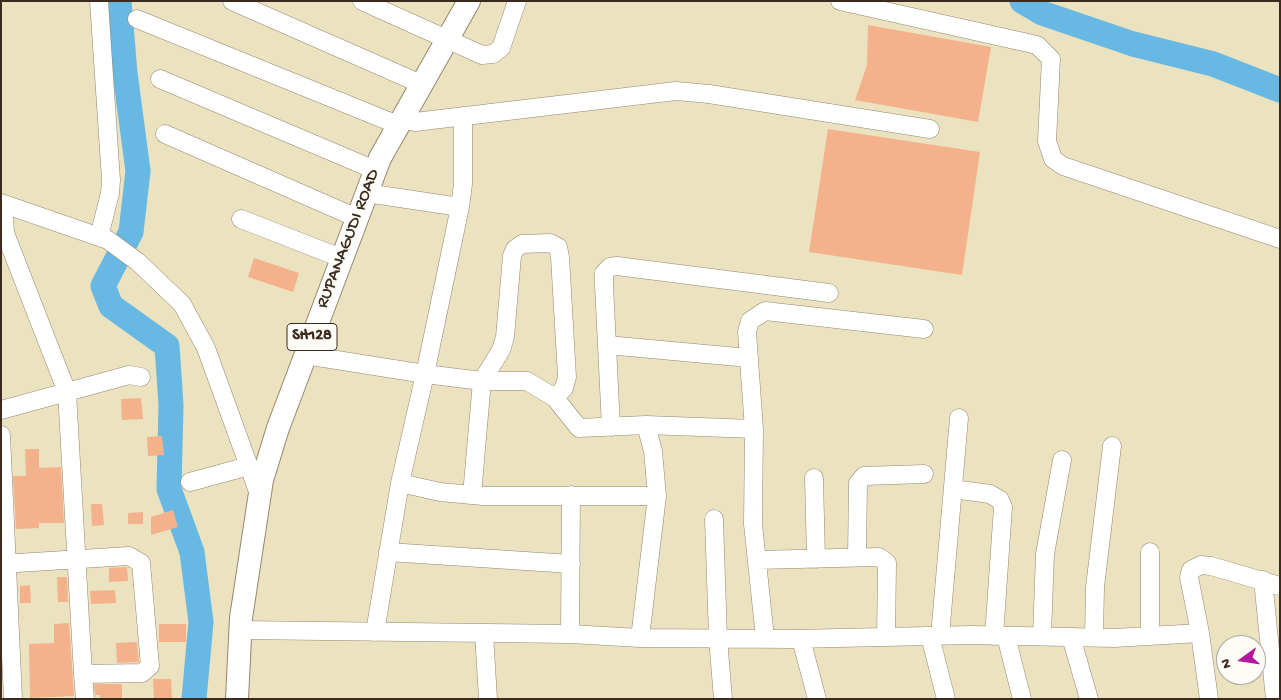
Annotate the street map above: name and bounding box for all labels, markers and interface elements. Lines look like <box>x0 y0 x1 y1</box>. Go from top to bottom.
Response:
street label: RUPANAGUDI ROAD <box>313 166 385 312</box>
road number: SH128 <box>287 324 337 351</box>
north arrow <box>1216 635 1266 685</box>
text: N <box>1218 657 1236 670</box>

